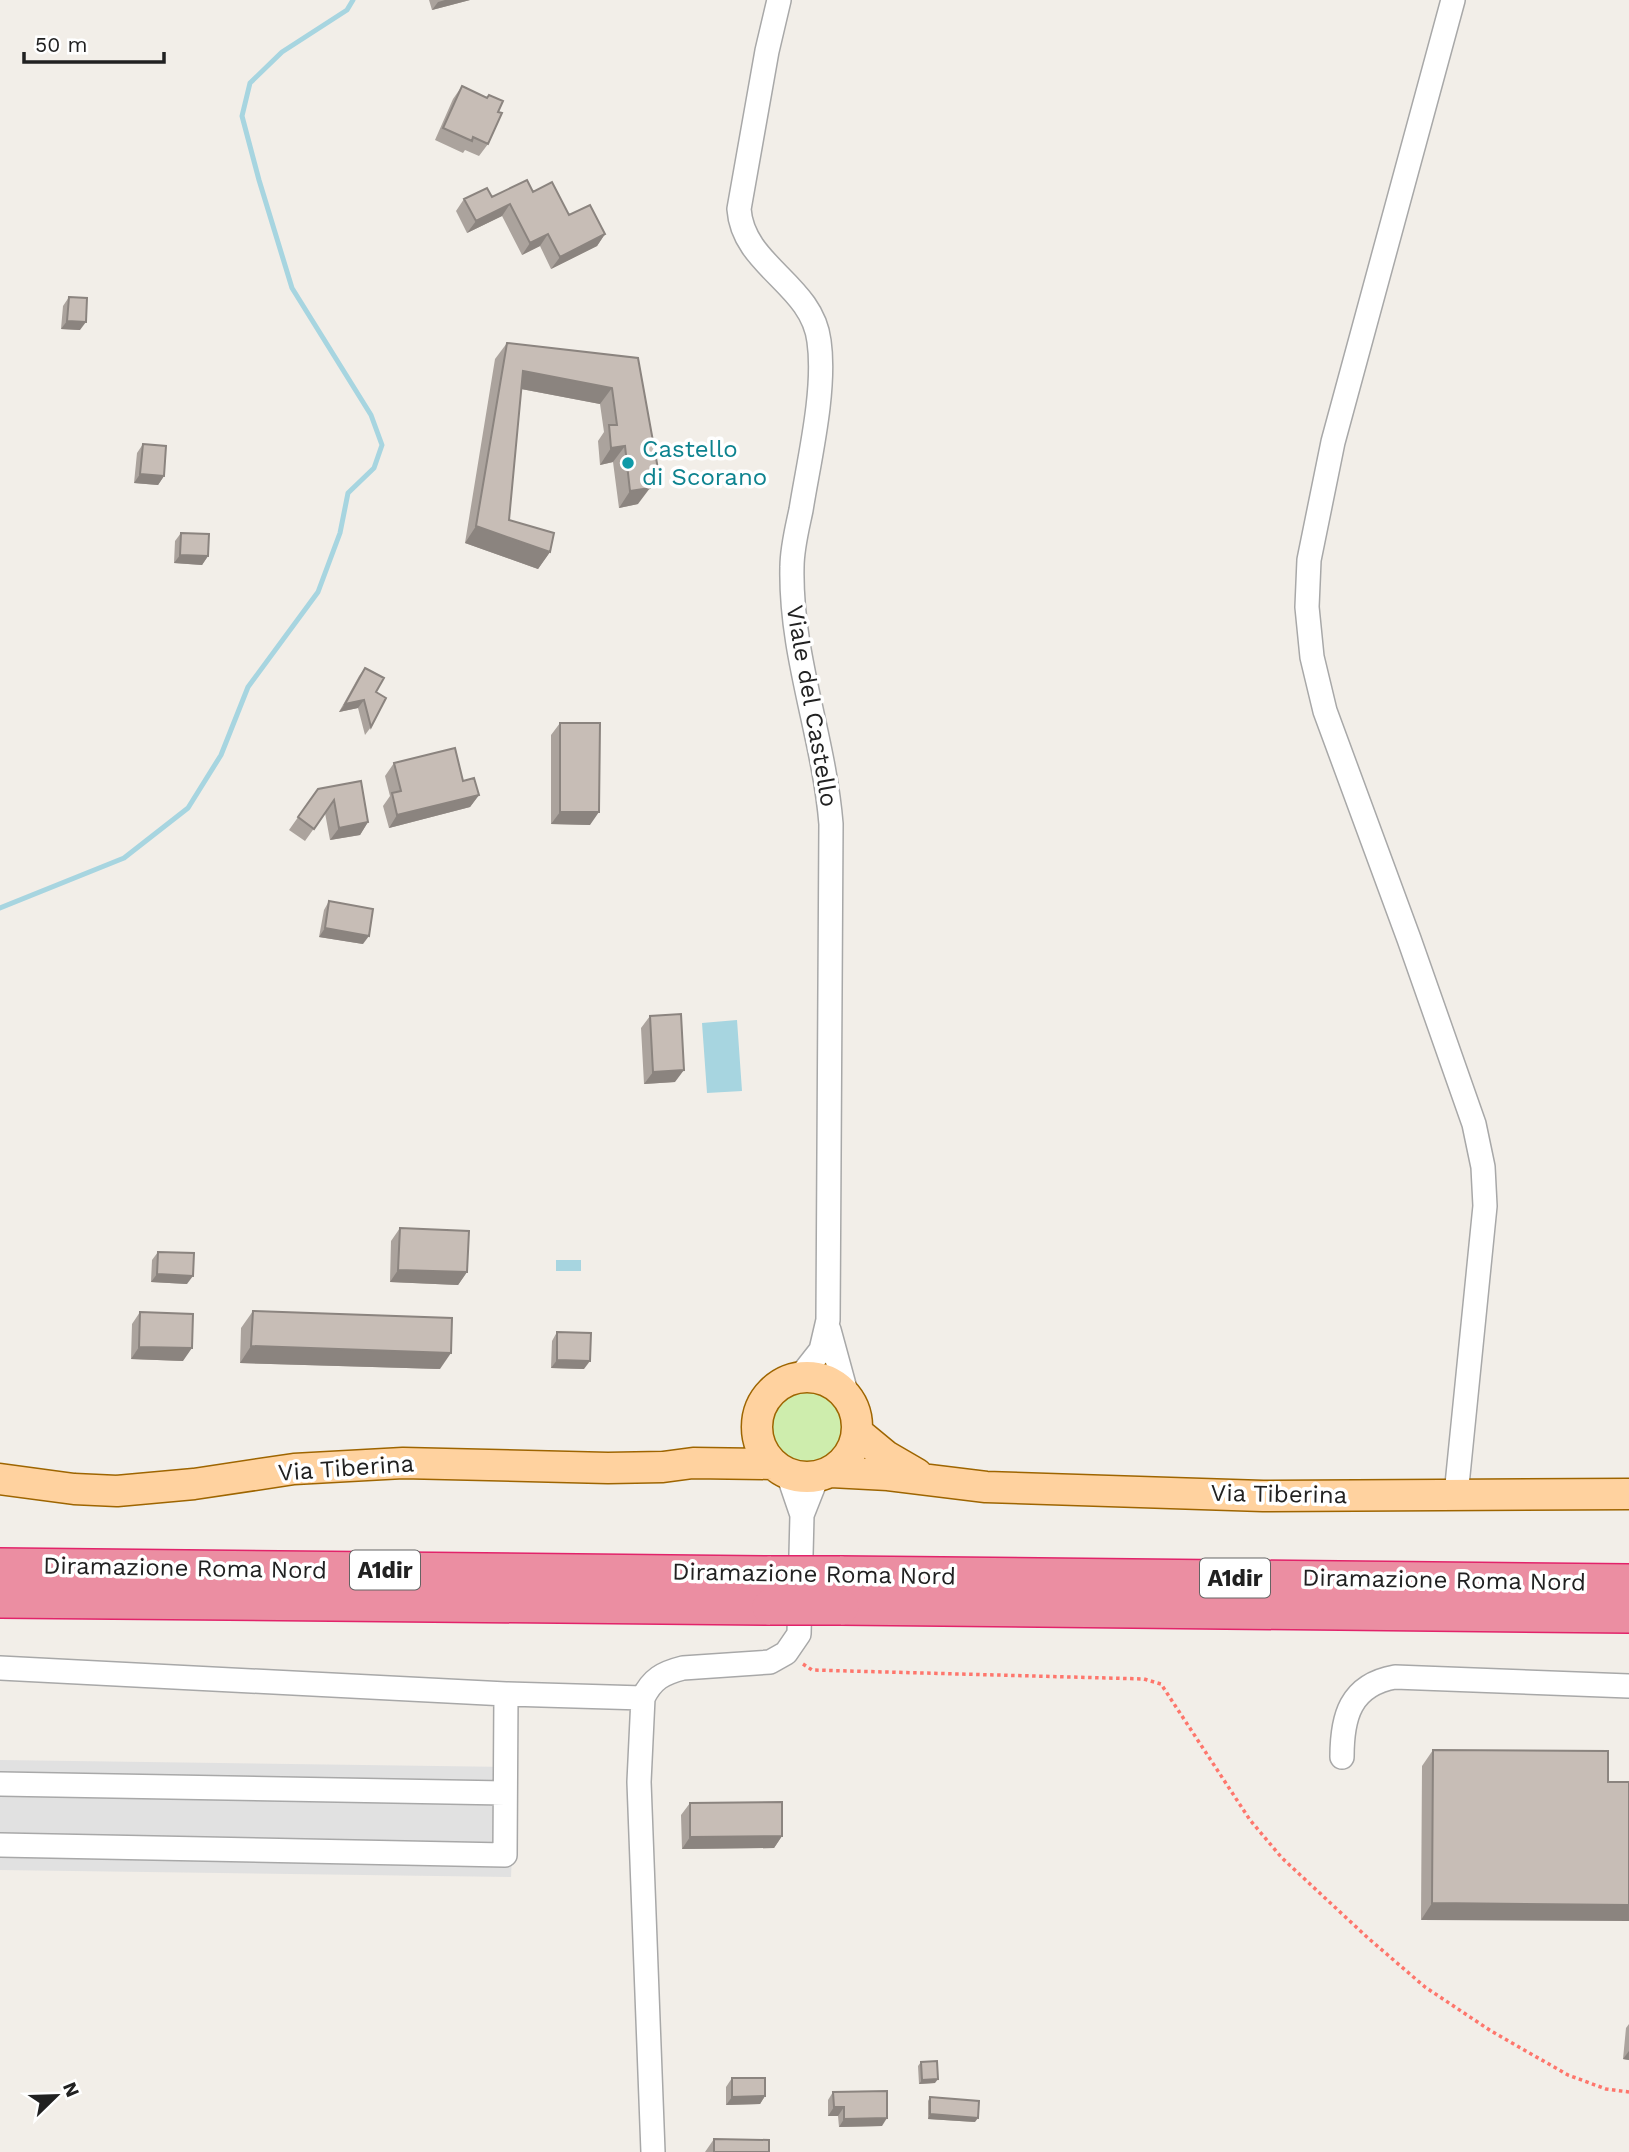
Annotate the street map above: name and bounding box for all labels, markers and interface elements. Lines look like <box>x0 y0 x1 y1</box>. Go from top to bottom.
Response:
scale bar <box>24 21 164 65</box>
text: 50 m <box>35 32 87 57</box>
place label: Castello di Scorano <box>642 435 767 491</box>
marker: Castello di Scorano <box>620 455 636 471</box>
street label: Viale del Castello <box>780 603 844 809</box>
street label: Via Tiberina <box>277 1449 415 1487</box>
street label: Via Tiberina <box>1211 1479 1347 1509</box>
road number: A1dir <box>350 1550 420 1590</box>
street label: Diramazione Roma Nord <box>43 1552 327 1584</box>
street label: Diramazione Roma Nord <box>672 1558 956 1590</box>
road number: A1dir <box>1200 1558 1270 1597</box>
street label: Diramazione Roma Nord <box>1302 1564 1586 1596</box>
north arrow <box>21 2061 91 2131</box>
text: N <box>58 2079 85 2101</box>

